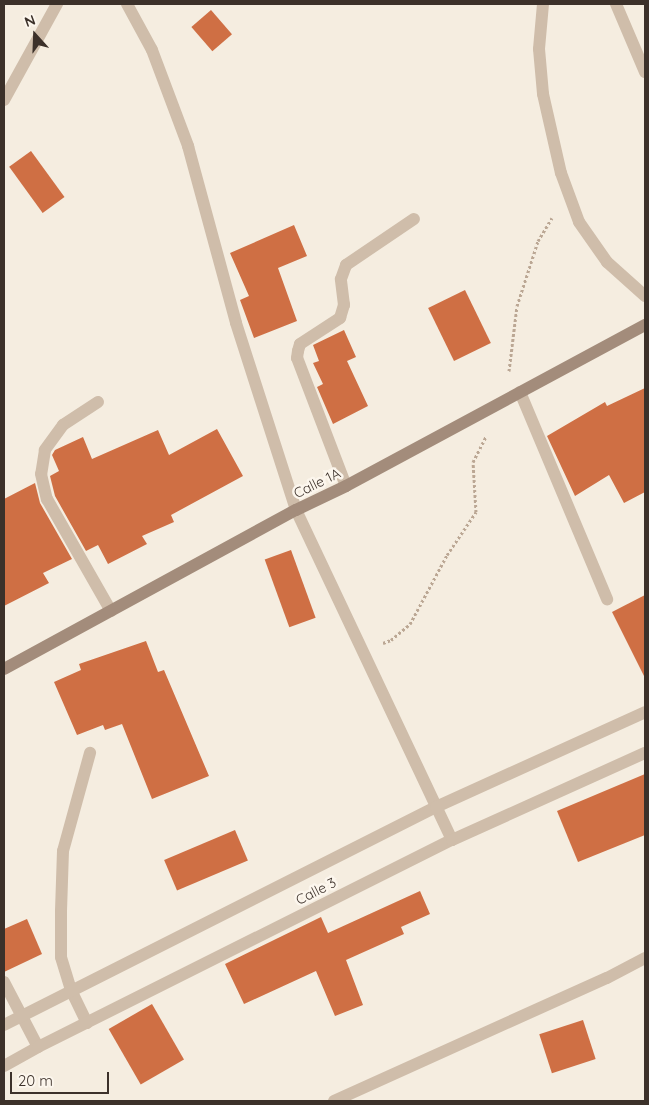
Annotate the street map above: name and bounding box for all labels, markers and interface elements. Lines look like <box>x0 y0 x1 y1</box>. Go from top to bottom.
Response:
north arrow <box>10 10 60 60</box>
text: N <box>22 11 38 31</box>
street label: Calle 1A <box>291 465 343 501</box>
street label: Calle 3 <box>293 874 339 908</box>
scale bar <box>12 1062 111 1094</box>
text: 20 m <box>18 1071 53 1090</box>

